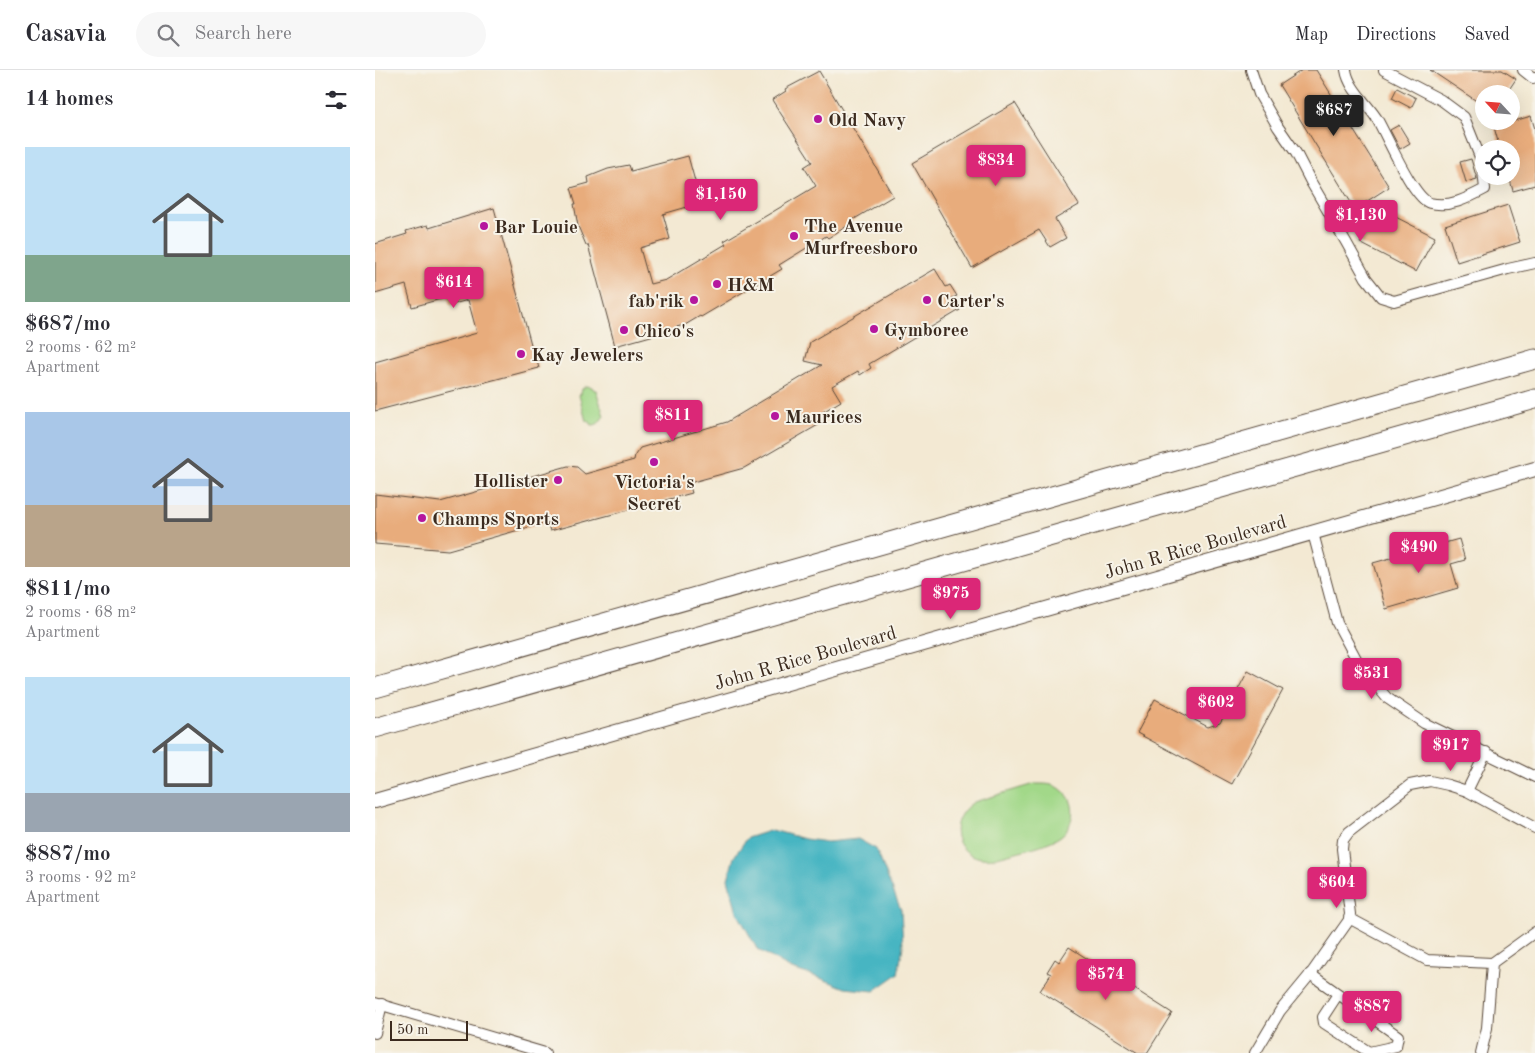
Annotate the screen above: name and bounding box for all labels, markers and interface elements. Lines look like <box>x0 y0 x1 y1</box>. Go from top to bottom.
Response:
search box <box>136 12 486 57</box>
icon: search <box>154 21 182 49</box>
text: Casavia <box>25 23 106 47</box>
text: Search here <box>194 25 292 44</box>
text: Map <box>1295 26 1328 44</box>
text: Directions <box>1356 26 1436 44</box>
text: Saved <box>1464 26 1510 44</box>
north arrow <box>1475 85 1520 130</box>
map controls <box>1475 85 1520 185</box>
icon: filters <box>322 86 350 114</box>
text: 14 homes <box>25 89 113 110</box>
pin: $687 <box>1304 94 1364 137</box>
text: $687 <box>1315 103 1353 119</box>
place label: Old Navy <box>828 112 906 131</box>
marker: Old Navy <box>812 113 824 125</box>
button: locate <box>1475 140 1520 185</box>
pin: $834 <box>966 144 1026 187</box>
text: $834 <box>977 153 1015 169</box>
pin: $1,150 <box>680 178 762 221</box>
icon: home <box>143 180 233 270</box>
text: $1,150 <box>696 187 746 203</box>
pin: $1,130 <box>1320 200 1402 242</box>
text: $1,130 <box>1336 208 1386 224</box>
place label: The Avenue Murfreesboro <box>804 218 918 259</box>
place label: Bar Louie <box>494 219 578 238</box>
marker: Bar Louie <box>478 220 490 232</box>
marker: The Avenue Murfreesboro <box>788 230 800 242</box>
pin: $614 <box>424 266 484 309</box>
text: $614 <box>435 275 473 291</box>
place label: H&M <box>727 277 775 296</box>
marker: H&M <box>711 278 723 290</box>
place label: fab'rik <box>629 293 684 312</box>
place label: Carter's <box>937 293 1004 312</box>
marker: fab'rik <box>688 294 700 306</box>
marker: Carter's <box>921 294 933 306</box>
text: $687/mo <box>25 314 111 335</box>
place label: Gymboree <box>884 322 969 341</box>
place label: Chico's <box>634 323 694 342</box>
marker: Gymboree <box>868 323 880 335</box>
marker: Chico's <box>618 324 630 336</box>
text: 2 rooms · 62 m² <box>25 340 136 356</box>
place label: Kay Jewelers <box>531 347 643 366</box>
marker: Kay Jewelers <box>515 348 527 360</box>
text: Apartment <box>25 360 100 376</box>
pin: $811 <box>643 400 703 442</box>
text: $811 <box>654 408 692 424</box>
place label: Maurices <box>785 409 862 428</box>
marker: Maurices <box>769 410 781 422</box>
icon: home <box>143 445 233 535</box>
marker: Victoria's Secret <box>648 456 660 468</box>
place label: Hollister <box>473 473 548 492</box>
marker: Hollister <box>552 474 564 486</box>
place label: Victoria's Secret <box>614 474 694 515</box>
place label: Champs Sports <box>432 511 559 530</box>
marker: Champs Sports <box>416 512 428 524</box>
street label: John R Rice Boulevard <box>1102 513 1289 584</box>
pin: $490 <box>1389 532 1449 574</box>
text: $490 <box>1400 540 1438 556</box>
pin: $975 <box>921 578 981 620</box>
text: $811/mo <box>25 579 111 600</box>
text: $975 <box>932 586 970 602</box>
text: 2 rooms · 68 m² <box>25 605 136 621</box>
street label: John R Rice Boulevard <box>712 624 899 695</box>
text: Apartment <box>25 625 100 641</box>
pin: $531 <box>1342 658 1402 700</box>
text: $531 <box>1353 666 1391 682</box>
pin: $602 <box>1186 686 1246 729</box>
text: $602 <box>1197 695 1235 711</box>
icon: home <box>143 710 233 800</box>
pin: $917 <box>1421 730 1481 772</box>
text: $917 <box>1432 738 1470 754</box>
text: $887/mo <box>25 844 111 865</box>
pin: $604 <box>1307 866 1367 909</box>
text: 3 rooms · 92 m² <box>25 870 136 886</box>
text: $604 <box>1318 875 1356 891</box>
text: Apartment <box>25 890 100 906</box>
pin: $574 <box>1076 958 1136 1001</box>
text: $574 <box>1087 967 1125 983</box>
pin: $887 <box>1342 990 1402 1033</box>
text: $887 <box>1353 999 1391 1015</box>
scale bar <box>390 1018 467 1041</box>
text: 50 m <box>397 1023 428 1037</box>

